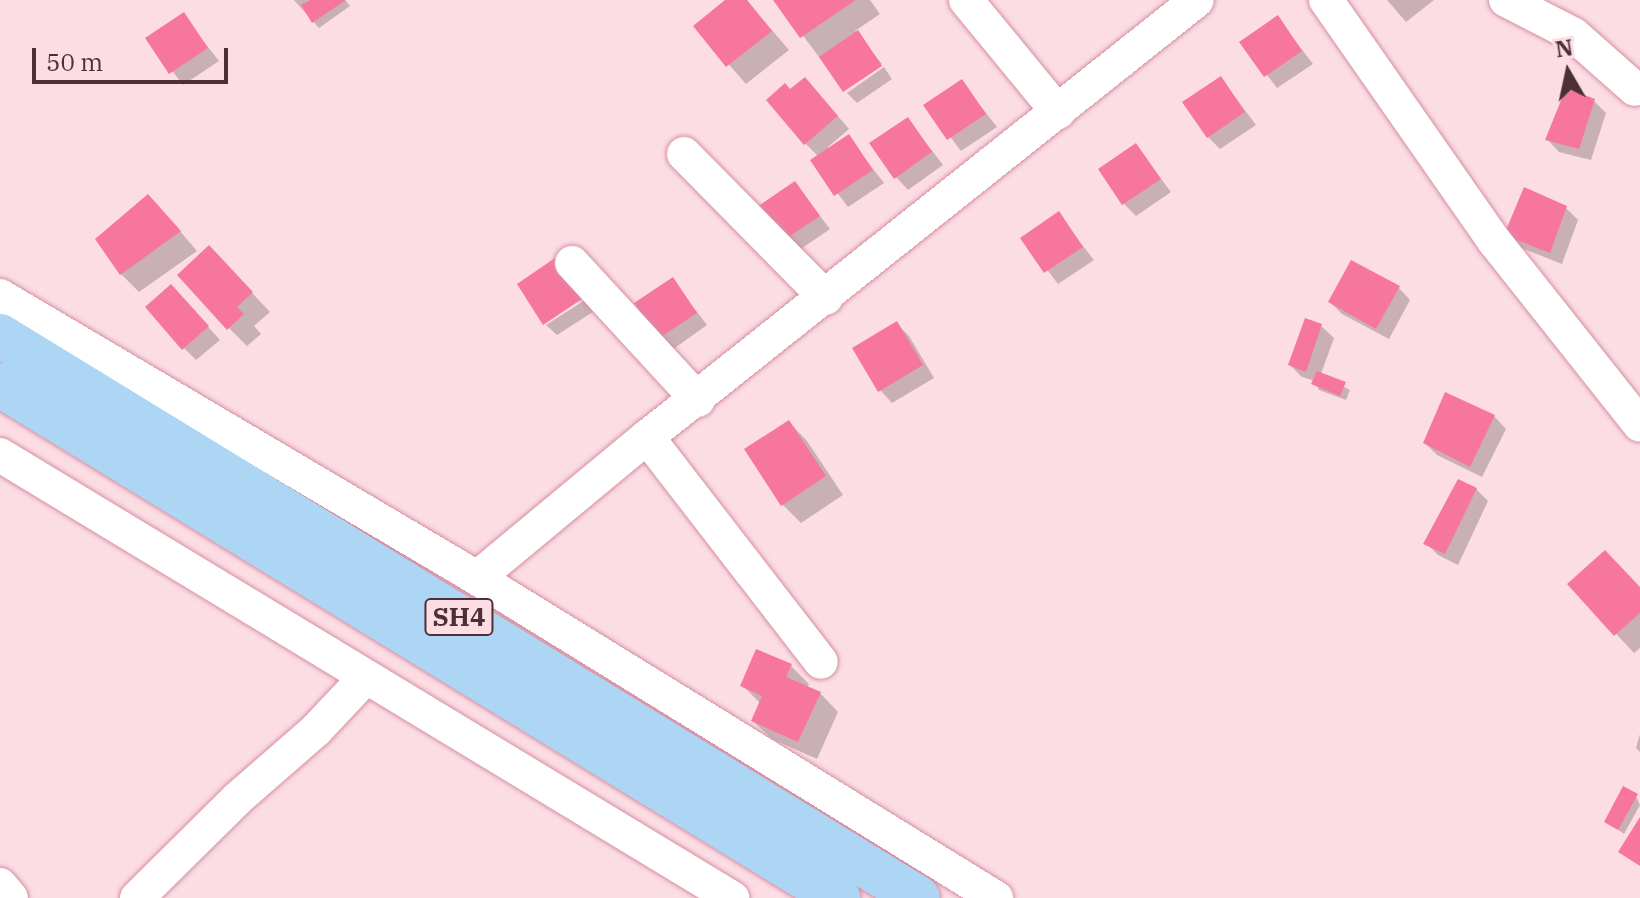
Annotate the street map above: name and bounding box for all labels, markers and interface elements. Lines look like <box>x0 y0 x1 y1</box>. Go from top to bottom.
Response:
scale bar <box>36 32 232 82</box>
north arrow <box>1528 32 1608 112</box>
text: N <box>1553 32 1575 63</box>
text: 50 m <box>46 46 103 78</box>
road number: SH4 <box>423 595 495 639</box>

